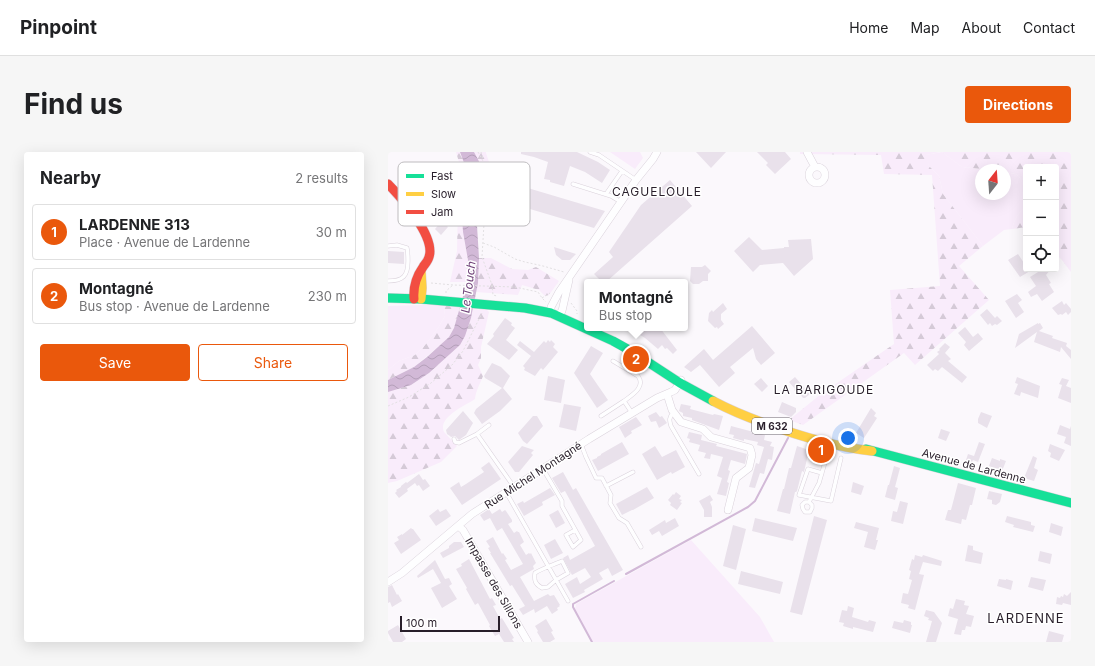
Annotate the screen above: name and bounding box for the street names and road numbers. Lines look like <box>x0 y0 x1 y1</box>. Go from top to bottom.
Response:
road number: M 632 <box>752 418 792 434</box>
street label: Rue Michel Montagné <box>482 438 584 512</box>
street label: Avenue de Lardenne <box>921 445 1027 487</box>
street label: Impasse des Sillons <box>462 535 526 631</box>

